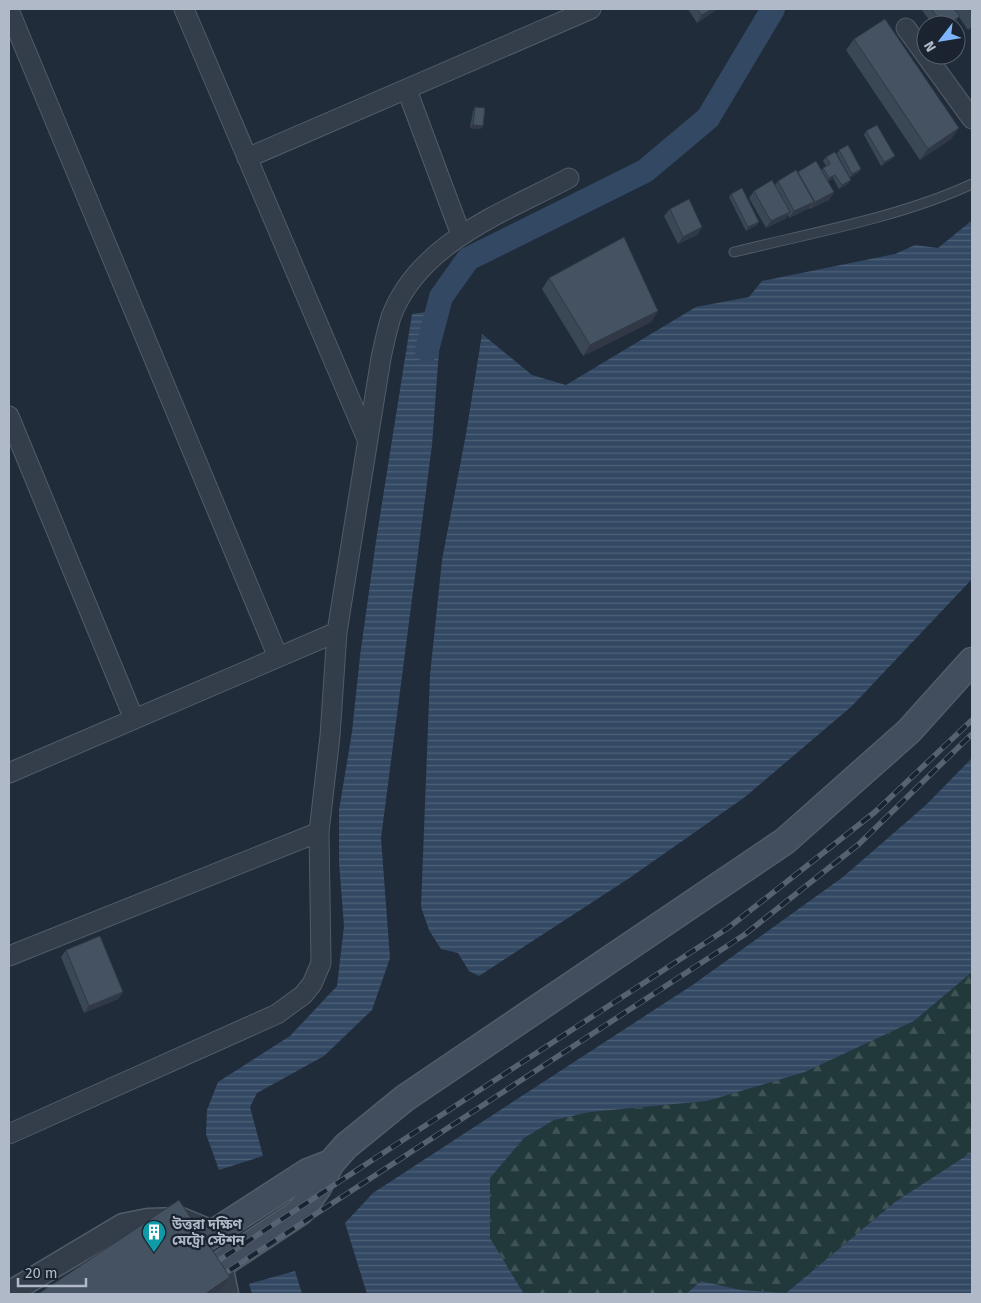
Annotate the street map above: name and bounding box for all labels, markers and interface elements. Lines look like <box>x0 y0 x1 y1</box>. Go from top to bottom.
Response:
north arrow <box>916 15 966 65</box>
text: N <box>921 38 940 55</box>
place label: উত্তরা দক্ষিণ মেট্রো স্টেশন <box>171 1216 245 1249</box>
building icon: উত্তরা দক্ষিণ মেট্রো স্টেশন <box>141 1219 167 1253</box>
scale bar <box>18 1256 85 1288</box>
text: 20 m <box>25 1264 58 1282</box>

